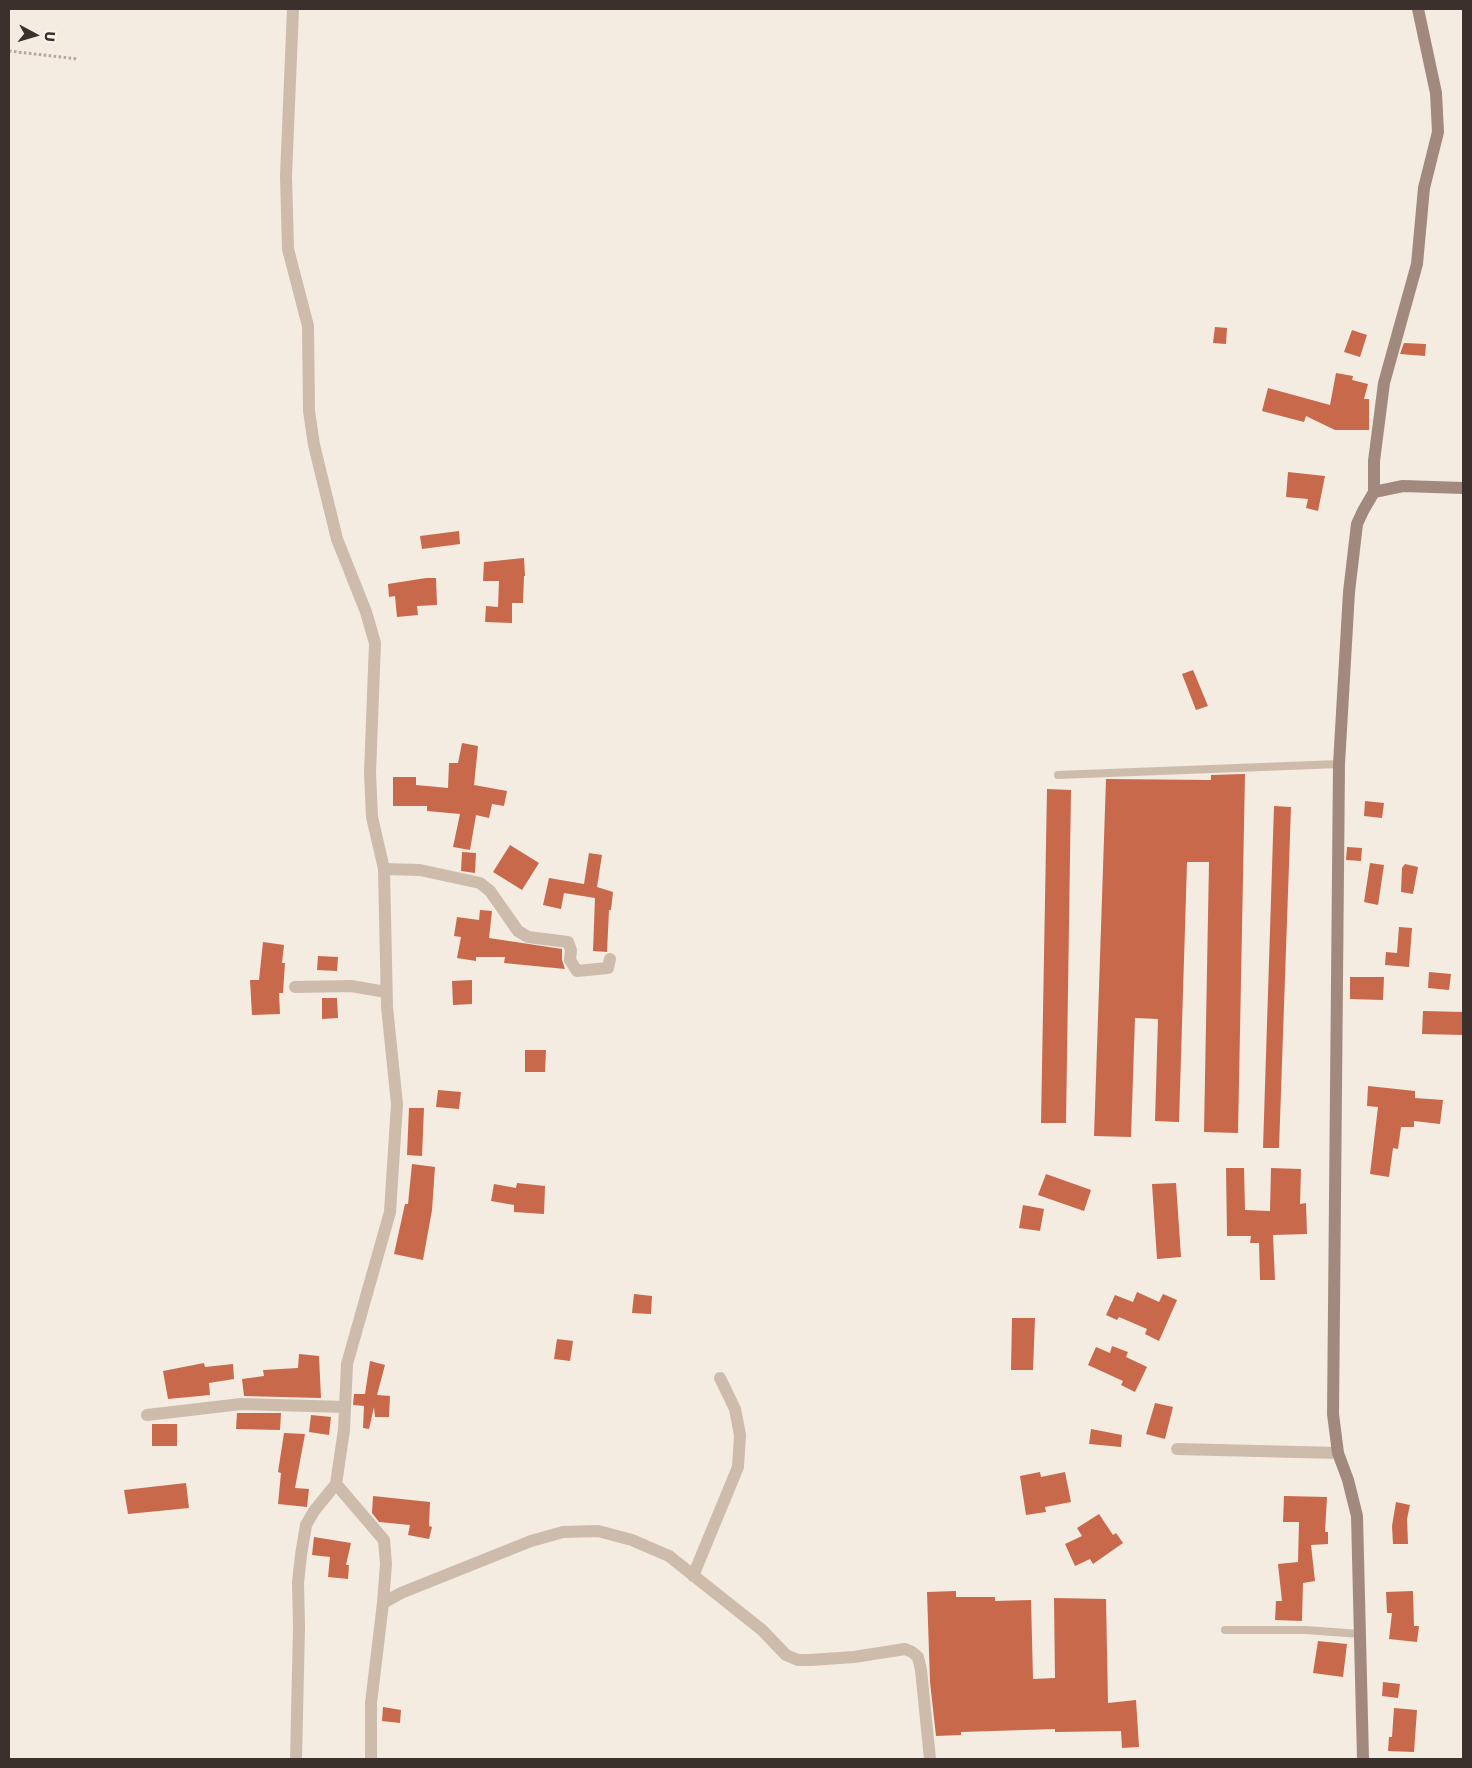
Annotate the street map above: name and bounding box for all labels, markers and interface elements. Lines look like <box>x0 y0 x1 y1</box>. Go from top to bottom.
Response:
north arrow <box>10 10 60 60</box>
text: U <box>41 31 59 43</box>

